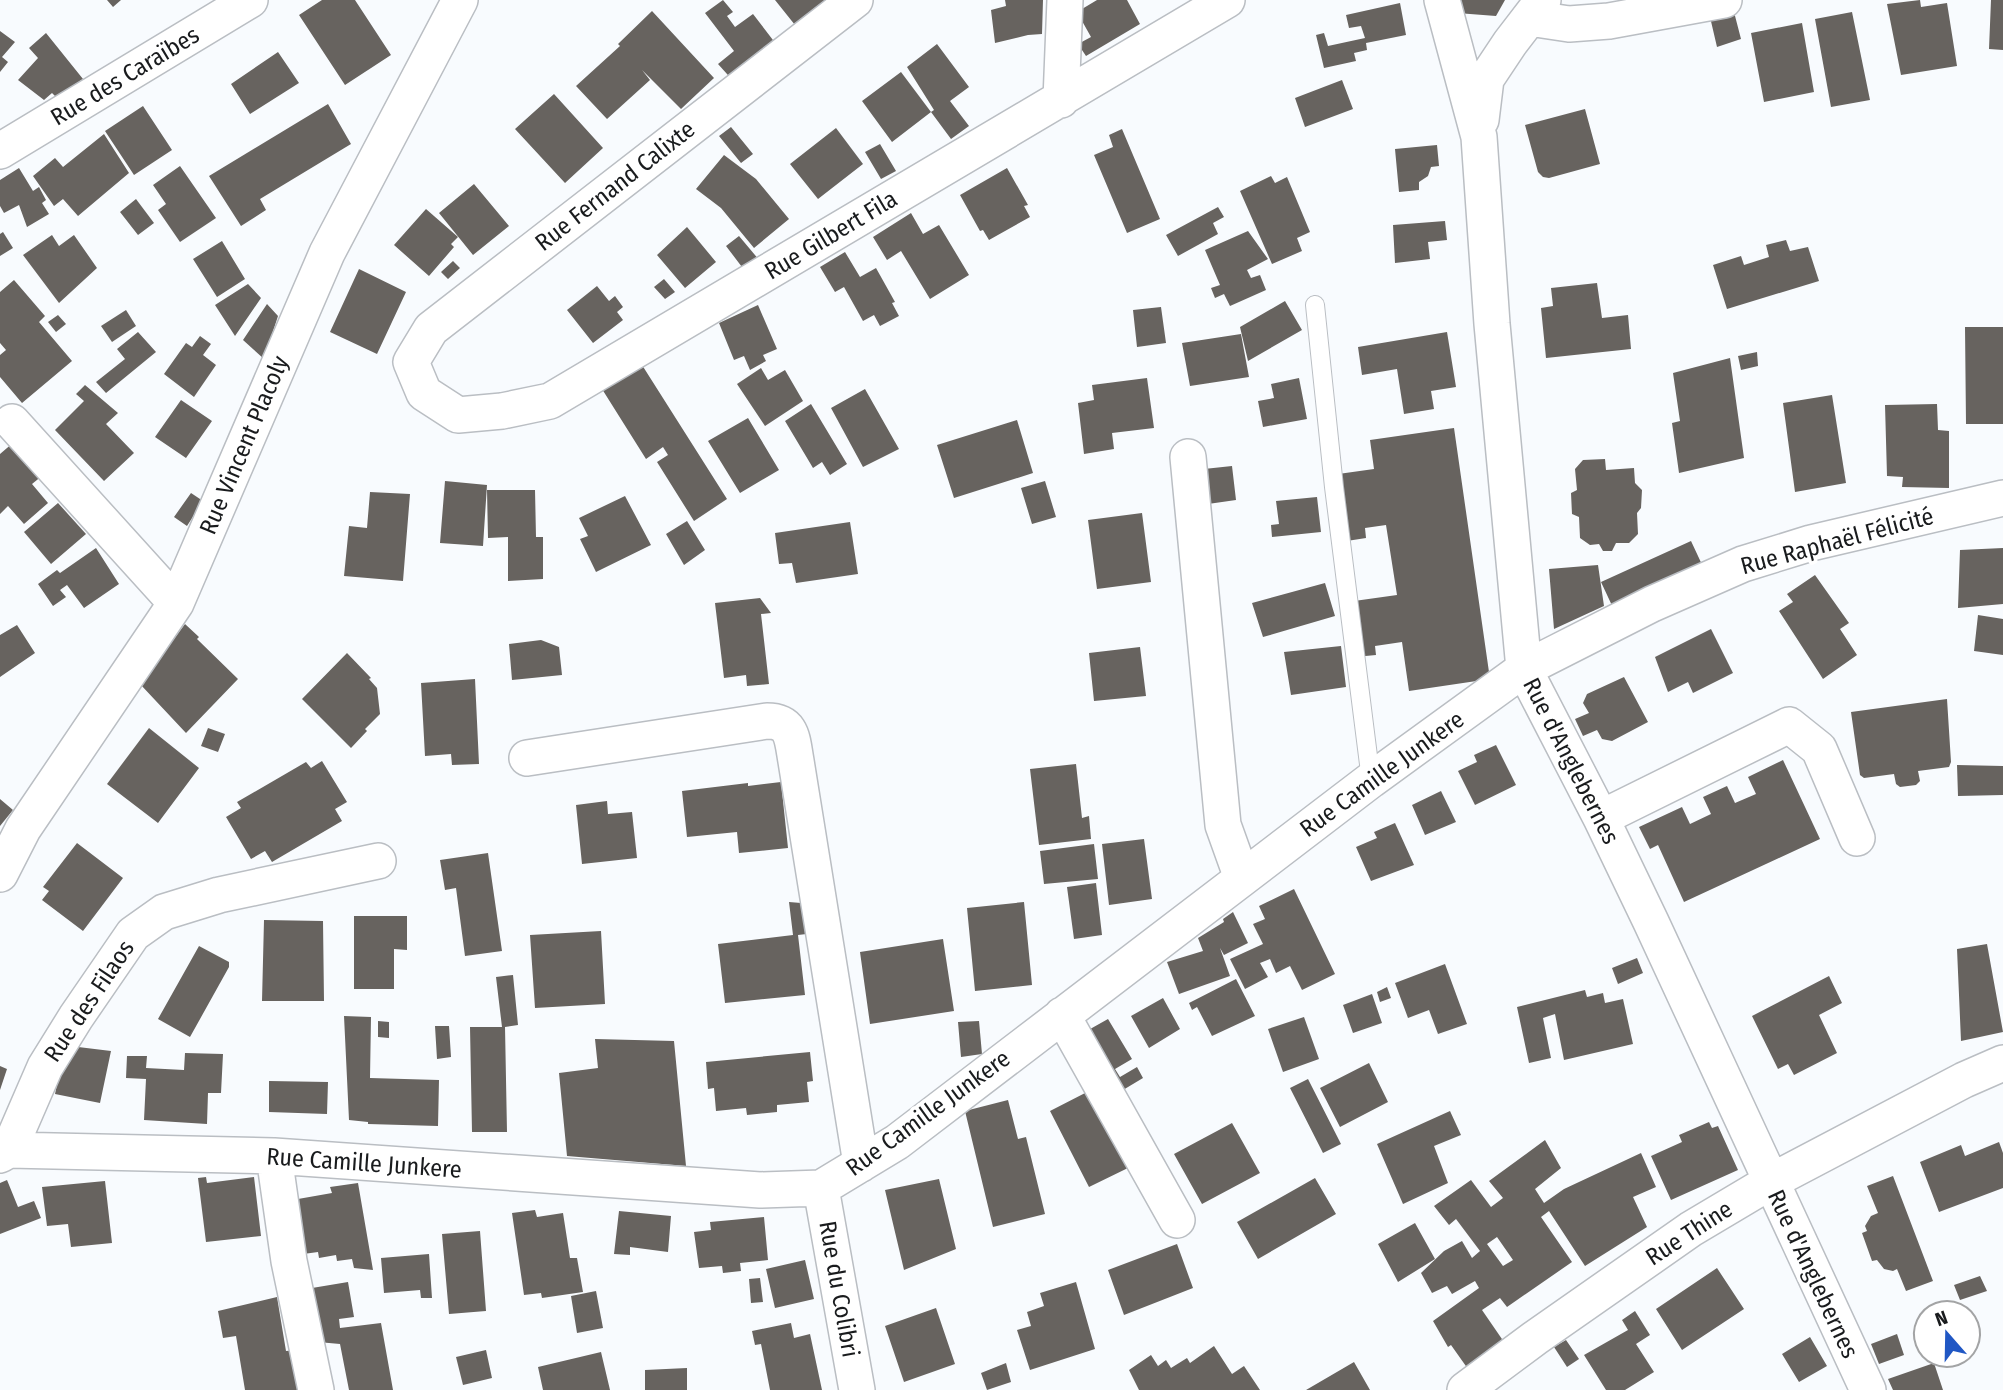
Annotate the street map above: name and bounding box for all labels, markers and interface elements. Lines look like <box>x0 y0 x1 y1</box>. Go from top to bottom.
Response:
street label: Rue des Caraïbes <box>46 21 204 131</box>
street label: Rue Fernand Calixte <box>530 115 700 257</box>
street label: Rue Gilbert Fila <box>760 184 902 286</box>
street label: Rue Vincent Placoly <box>194 351 294 539</box>
street label: Rue Raphaël Félicité <box>1738 502 1936 580</box>
street label: Rue d'Anglebernes <box>1517 673 1625 849</box>
street label: Rue Camille Junkere <box>1295 705 1469 843</box>
street label: Rue des Filaos <box>38 935 140 1067</box>
street label: Rue Camille Junkere <box>841 1044 1015 1182</box>
street label: Rue Camille Junkere <box>265 1142 463 1184</box>
street label: Rue d'Anglebernes <box>1762 1185 1864 1363</box>
street label: Rue Thine <box>1641 1195 1737 1271</box>
street label: Rue du Colibri <box>813 1219 865 1359</box>
north arrow <box>1912 1299 1982 1369</box>
text: N <box>1932 1306 1951 1331</box>

